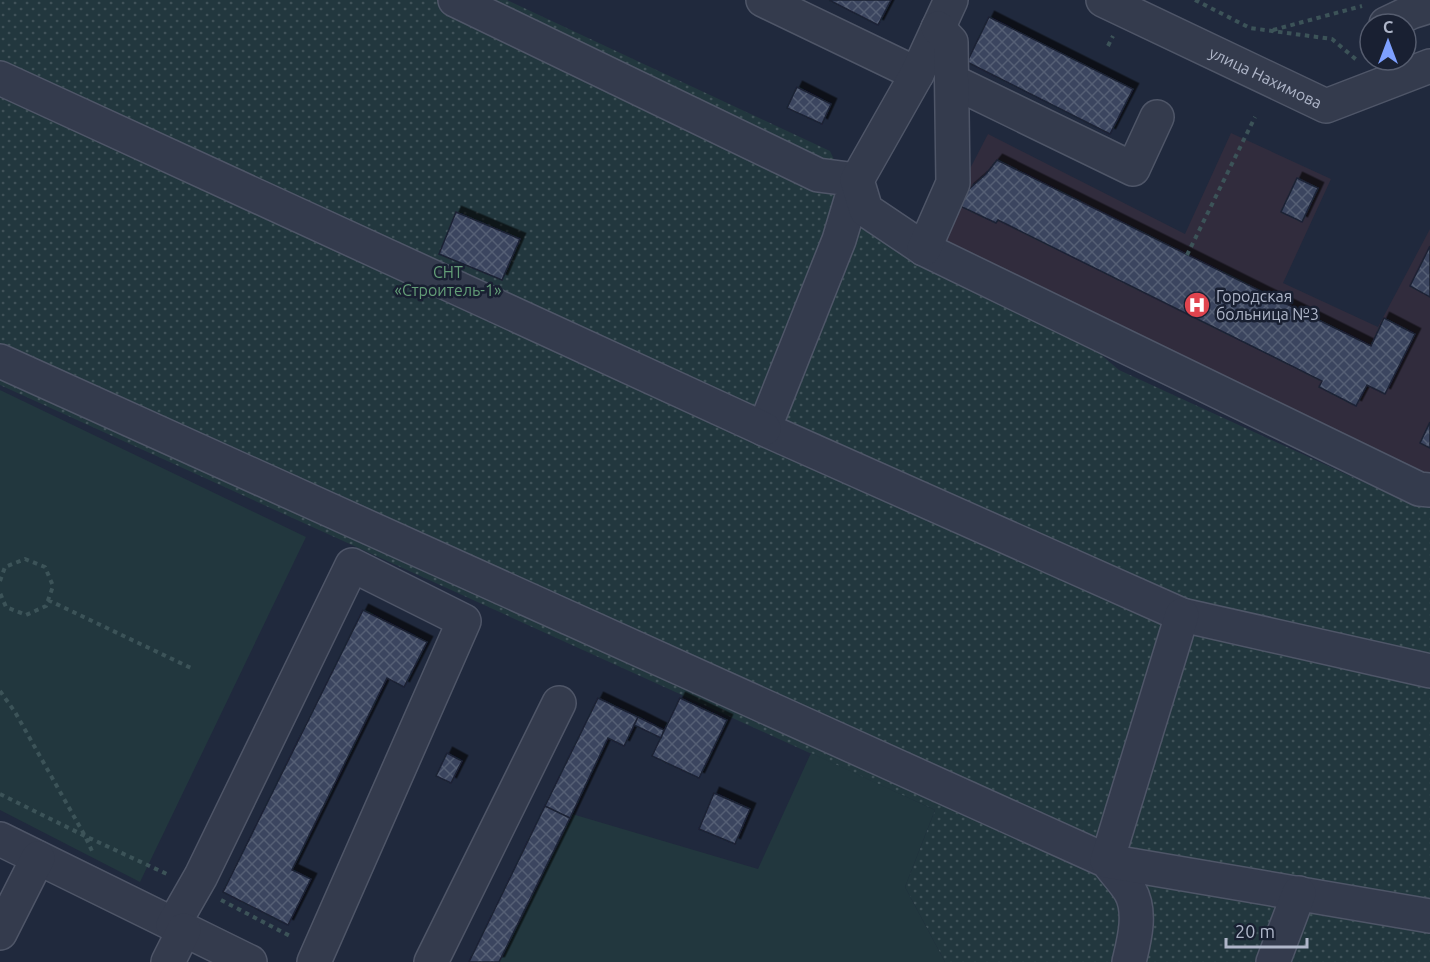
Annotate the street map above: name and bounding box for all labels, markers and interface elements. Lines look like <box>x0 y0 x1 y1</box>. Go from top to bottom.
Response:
north arrow <box>1358 12 1418 72</box>
text: С <box>1383 18 1393 36</box>
street label: улица Нахимова <box>1206 43 1325 112</box>
park label: СНТ «Строитель-1» <box>394 263 502 299</box>
place label: Городская больница №3 <box>1216 287 1319 323</box>
hospital icon: Городская больница №3 <box>1182 290 1212 320</box>
scale bar <box>1226 911 1307 949</box>
text: 20 m <box>1235 921 1275 941</box>

